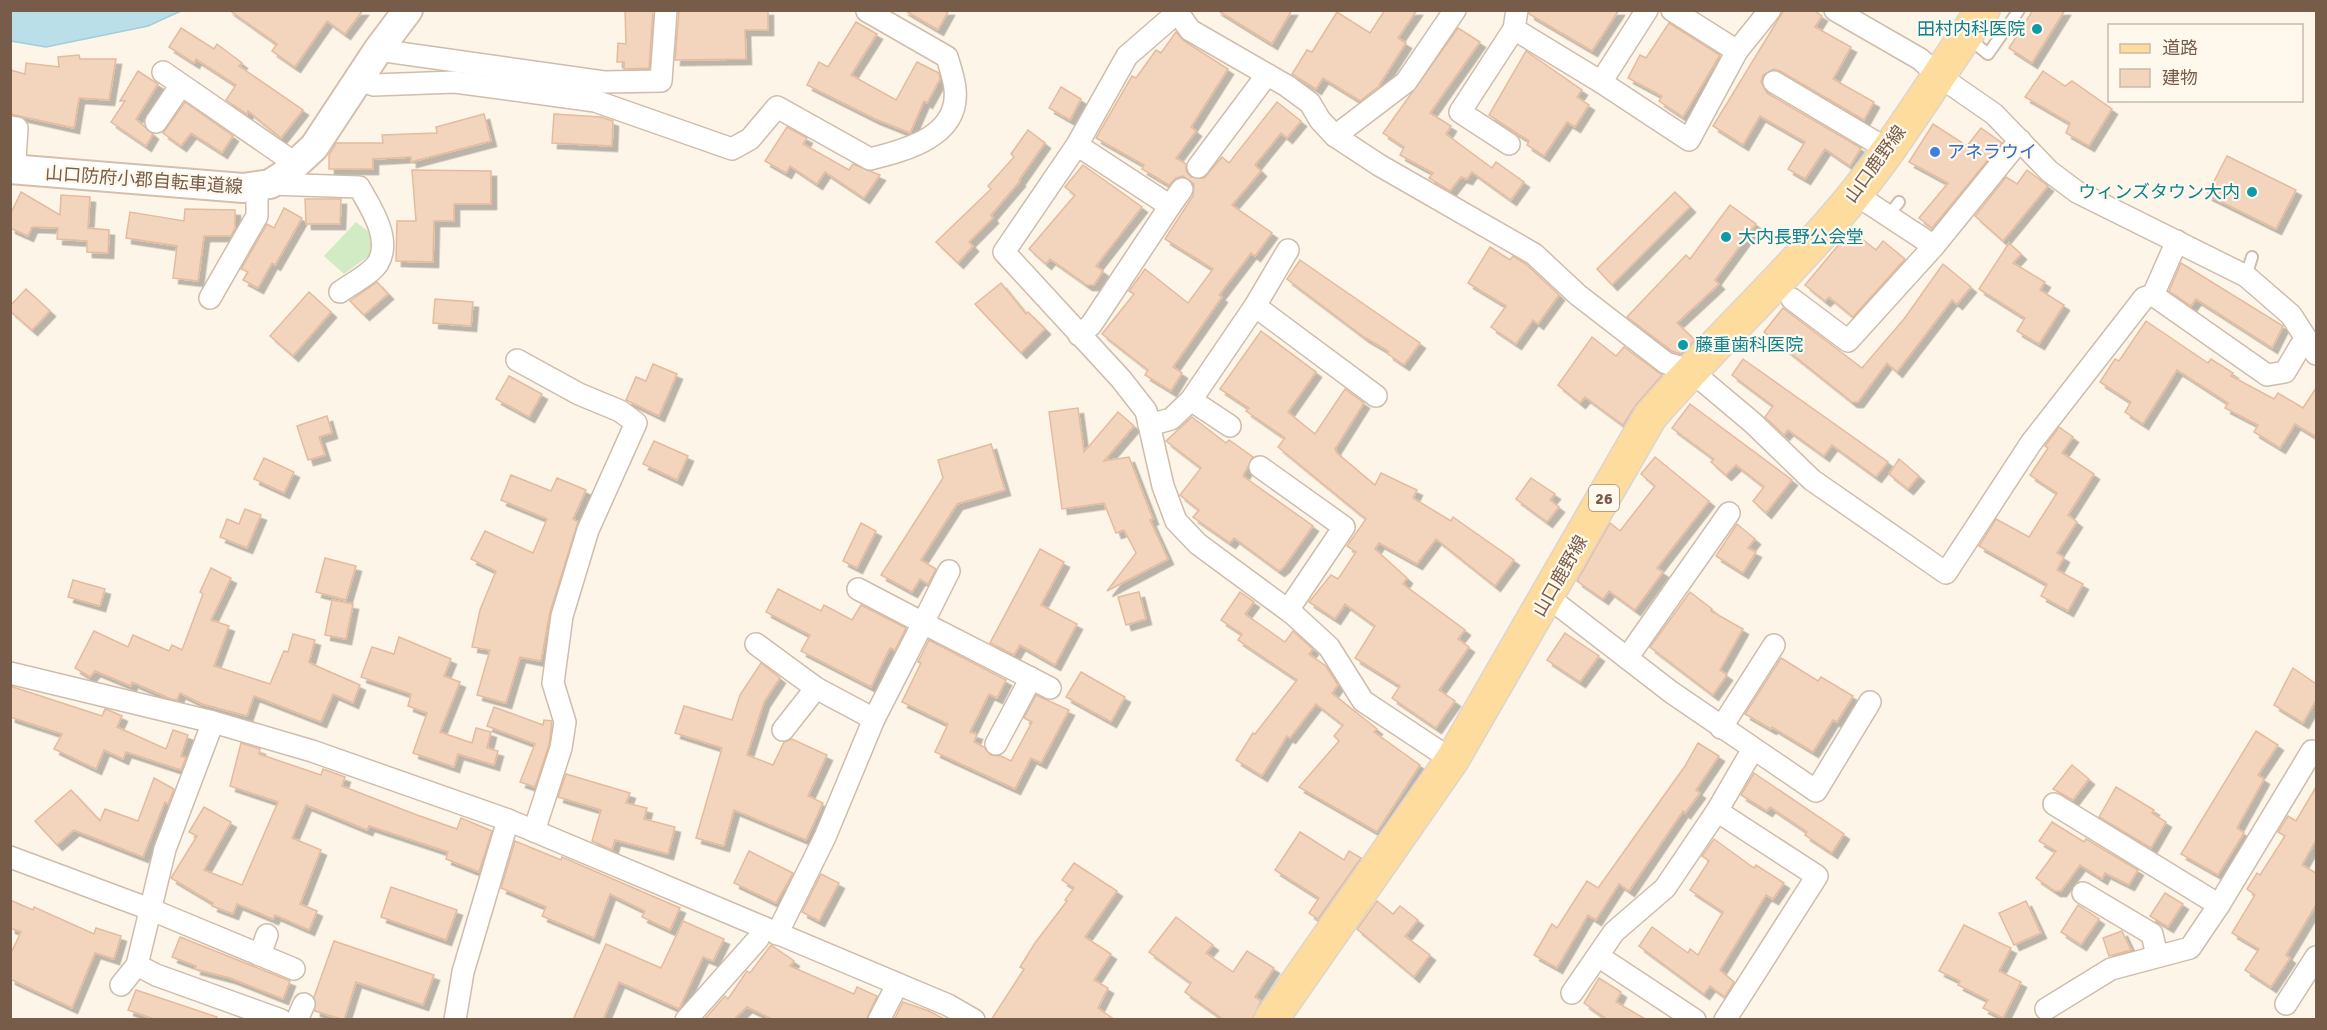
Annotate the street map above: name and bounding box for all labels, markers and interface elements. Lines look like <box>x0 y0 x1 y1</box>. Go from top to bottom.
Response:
place label: 田村内科医院 <box>1917 18 2025 40</box>
marker: 田村内科医院 <box>2030 22 2044 36</box>
legend <box>2108 24 2303 102</box>
text: 道路 <box>2162 37 2198 59</box>
text: 建物 <box>2162 67 2198 89</box>
street label: 山口鹿野線 <box>1840 121 1910 207</box>
place label: アネラウイ <box>1947 141 2037 163</box>
marker: アネラウイ <box>1928 145 1942 159</box>
street label: 山口防府小郡自転車道線 <box>44 162 244 198</box>
place label: ウィンズタウン大内 <box>2078 181 2240 203</box>
marker: ウィンズタウン大内 <box>2245 185 2259 199</box>
place label: 大内長野公会堂 <box>1738 226 1864 248</box>
marker: 大内長野公会堂 <box>1719 230 1733 244</box>
place label: 藤重歯科医院 <box>1695 334 1803 356</box>
marker: 藤重歯科医院 <box>1676 338 1690 352</box>
road number: 26 <box>1589 485 1619 511</box>
street label: 山口鹿野線 <box>1528 532 1592 620</box>

